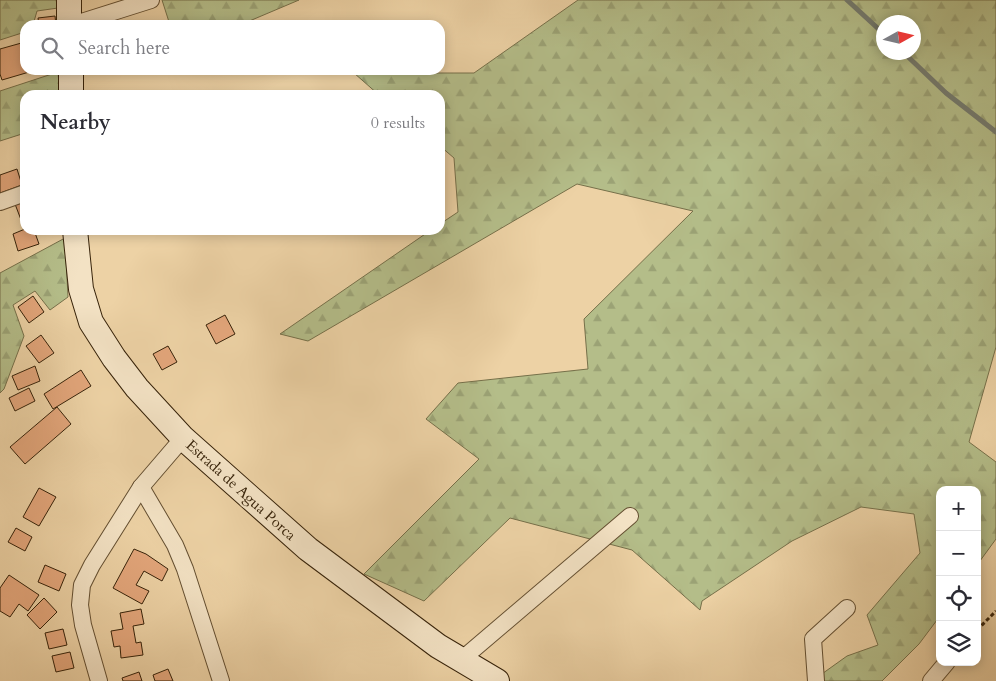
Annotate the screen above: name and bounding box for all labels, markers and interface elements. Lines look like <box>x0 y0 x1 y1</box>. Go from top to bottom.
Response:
north arrow <box>876 15 921 60</box>
search box <box>20 20 445 75</box>
icon: search <box>38 34 66 62</box>
text: Search here <box>78 35 170 61</box>
text: Nearby <box>40 108 111 137</box>
text: 0 results <box>371 112 425 134</box>
street label: Estrada de Agua Porca <box>182 435 301 545</box>
map controls <box>936 486 981 666</box>
button: + <box>936 486 981 531</box>
button: − <box>936 531 981 576</box>
button: locate <box>936 576 981 621</box>
button: layers <box>936 621 981 666</box>

